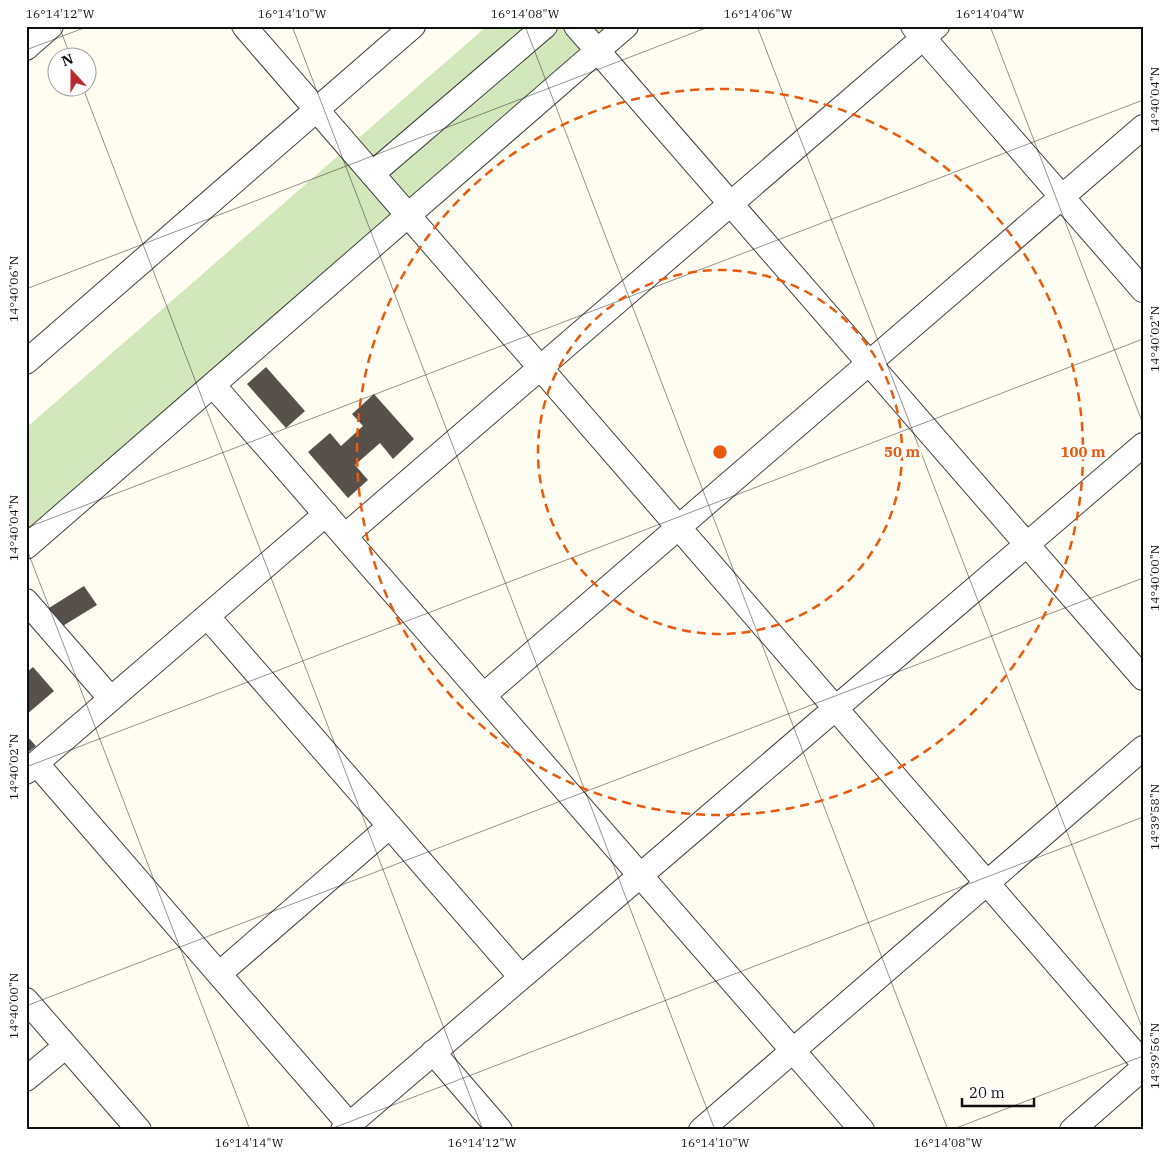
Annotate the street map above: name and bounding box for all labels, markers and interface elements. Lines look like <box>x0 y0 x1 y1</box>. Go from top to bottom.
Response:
text: 16°14'12"W <box>26 6 95 21</box>
text: 16°14'10"W <box>258 6 327 21</box>
text: 16°14'08"W <box>491 6 560 21</box>
text: 16°14'06"W <box>724 6 793 21</box>
text: 16°14'04"W <box>956 6 1025 21</box>
north arrow <box>48 48 98 98</box>
text: N <box>59 49 76 70</box>
text: 14°40'04"N <box>1147 67 1162 133</box>
text: 14°40'06"N <box>6 256 21 322</box>
text: 14°40'02"N <box>1147 306 1162 372</box>
text: 50 m <box>884 442 920 461</box>
text: 100 m <box>1060 442 1106 461</box>
centre of rings <box>711 443 729 461</box>
text: 14°40'04"N <box>6 495 21 561</box>
text: 14°40'00"N <box>1147 545 1162 611</box>
text: 14°40'02"N <box>6 734 21 800</box>
text: 14°39'58"N <box>1147 784 1162 850</box>
text: 14°40'00"N <box>6 973 21 1039</box>
text: 14°39'56"N <box>1147 1023 1162 1089</box>
scale bar <box>962 1076 1034 1108</box>
text: 20 m <box>969 1083 1005 1102</box>
text: 16°14'14"W <box>215 1135 284 1150</box>
text: 16°14'12"W <box>448 1135 517 1150</box>
text: 16°14'10"W <box>681 1135 750 1150</box>
text: 16°14'08"W <box>914 1135 983 1150</box>

